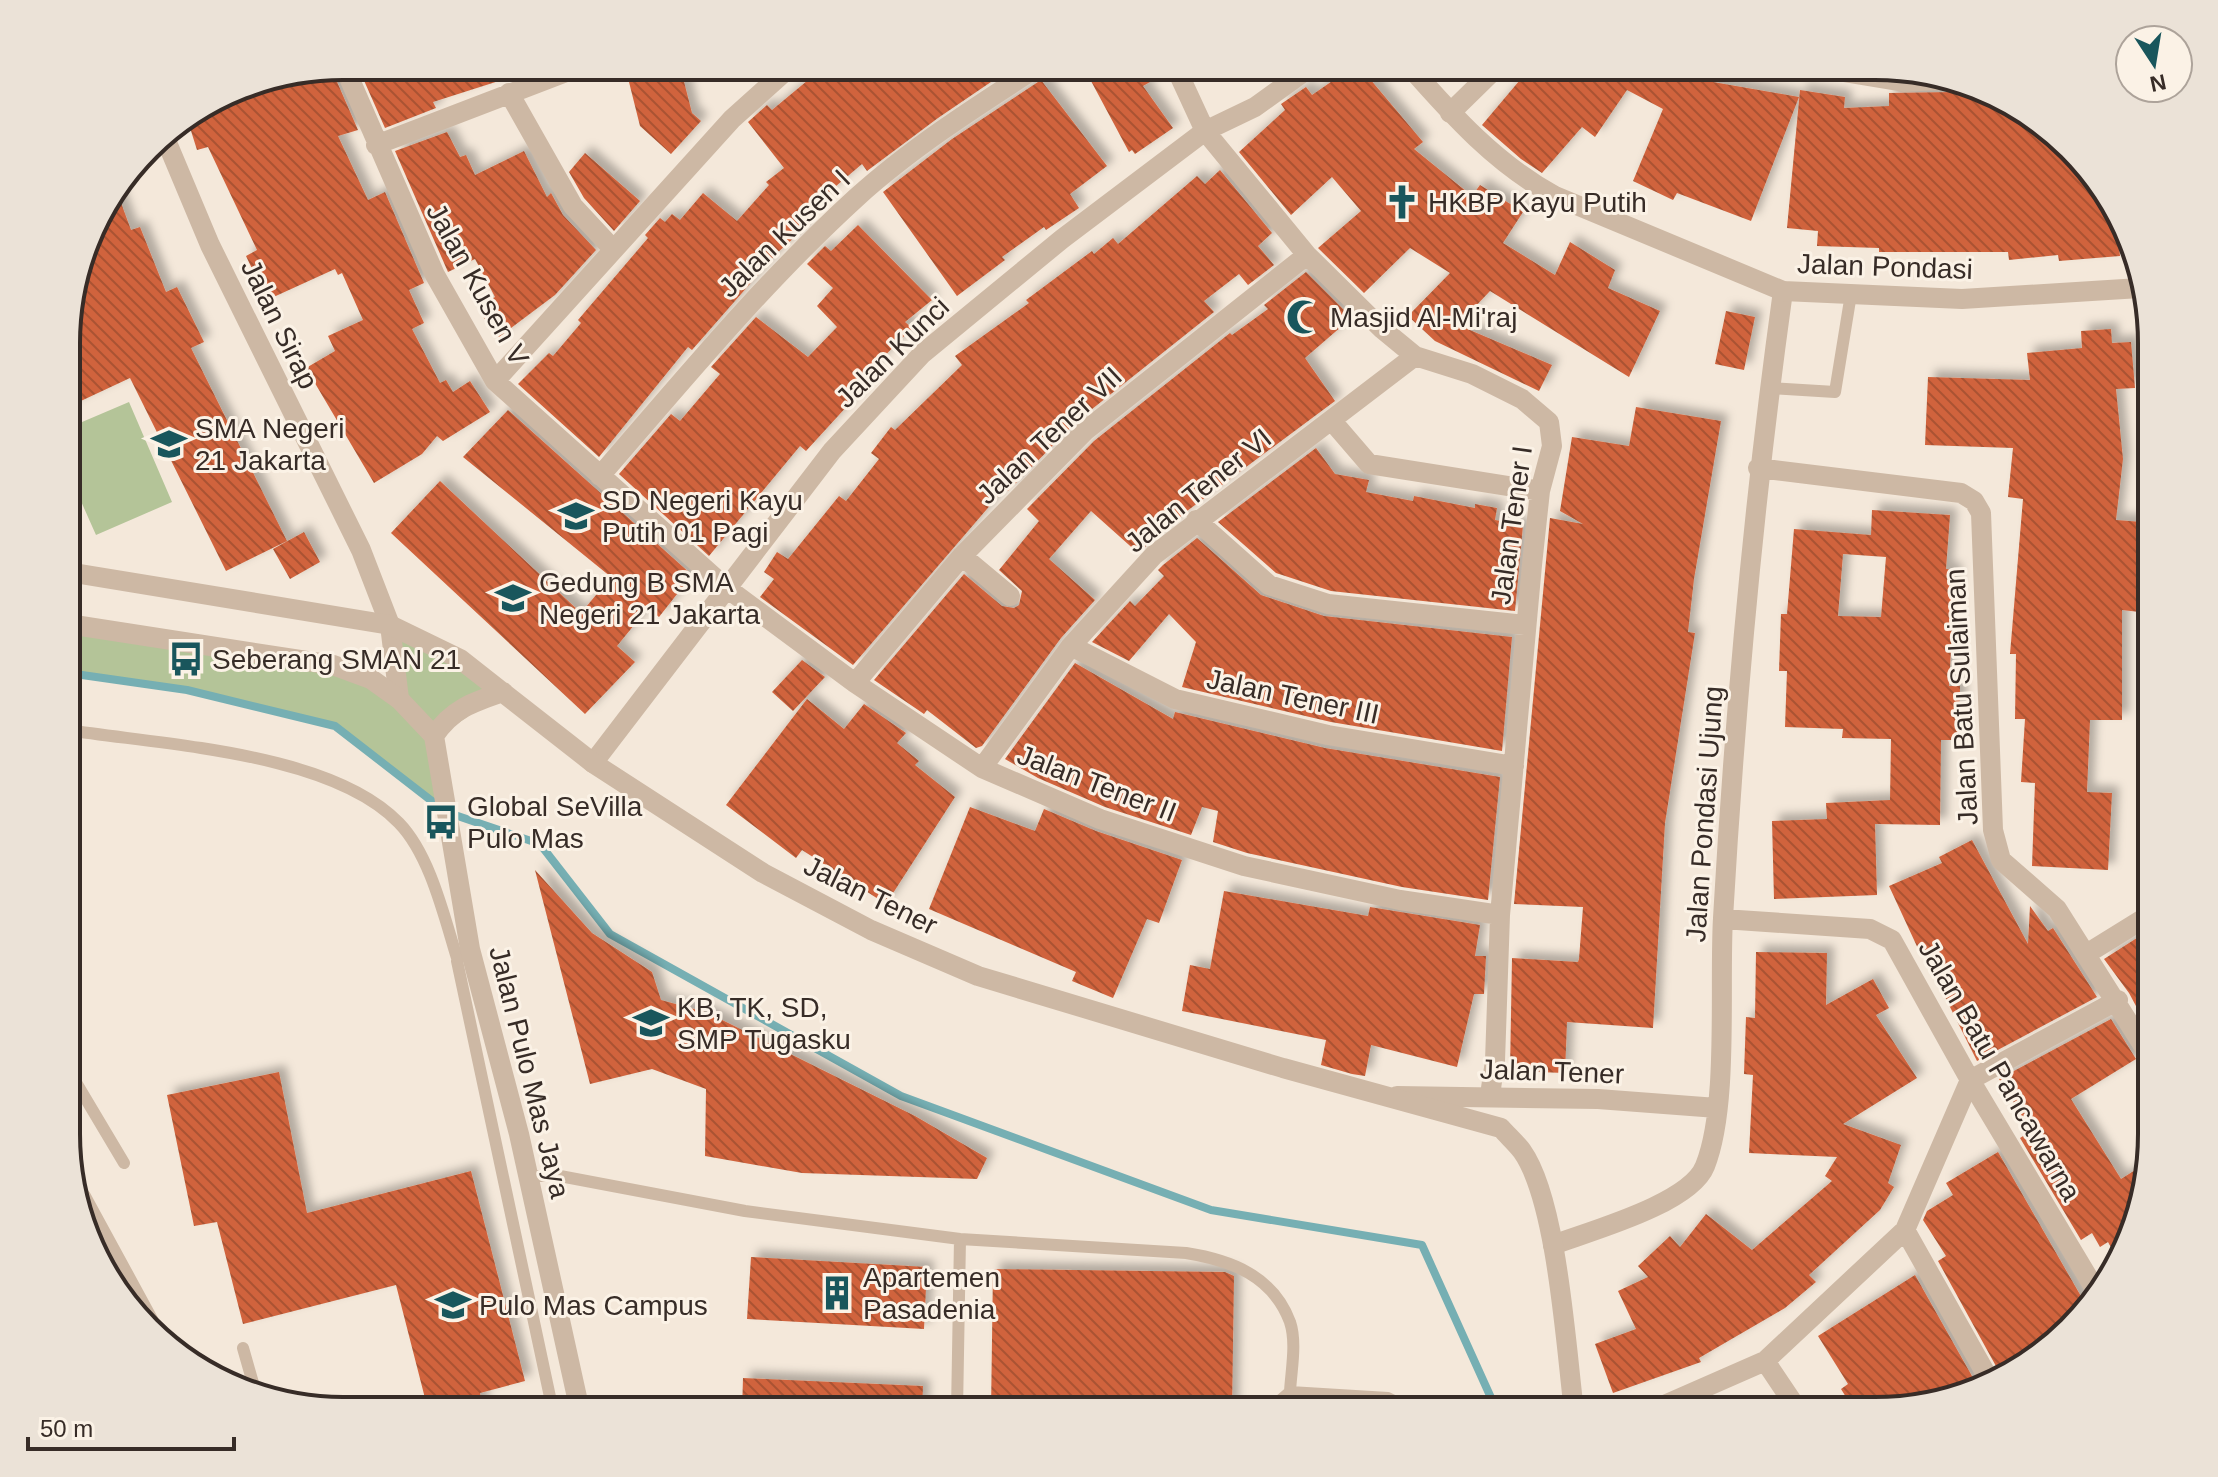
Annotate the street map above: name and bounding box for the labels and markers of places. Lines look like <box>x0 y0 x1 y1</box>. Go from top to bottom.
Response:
church icon: HKBP Kayu Putih <box>1383 183 1421 221</box>
place label: HKBP Kayu Putih <box>1428 187 1647 218</box>
mosque icon: Masjid Al-Mi'raj <box>1285 298 1323 336</box>
place label: Masjid Al-Mi'raj <box>1330 302 1517 333</box>
place label: SMA Negeri 21 Jakarta <box>195 413 344 476</box>
school or university icon: SMA Negeri 21 Jakarta <box>150 425 188 463</box>
place label: SD Negeri Kayu Putih 01 Pagi <box>602 485 803 548</box>
school or university icon: SD Negeri Kayu Putih 01 Pagi <box>557 497 595 535</box>
place label: Gedung B SMA Negeri 21 Jakarta <box>539 567 760 630</box>
school or university icon: Gedung B SMA Negeri 21 Jakarta <box>494 579 532 617</box>
bus stop icon: Seberang SMAN 21 <box>167 640 205 678</box>
place label: Seberang SMAN 21 <box>212 644 461 675</box>
place label: Global SeVilla Pulo Mas <box>467 791 643 854</box>
bus stop icon: Global SeVilla Pulo Mas <box>422 803 460 841</box>
place label: KB, TK, SD, SMP Tugasku <box>677 992 851 1055</box>
school or university icon: KB, TK, SD, SMP Tugasku <box>632 1004 670 1042</box>
place label: Apartemen Pasadenia <box>863 1262 1000 1325</box>
building icon: Apartemen Pasadenia <box>818 1274 856 1312</box>
school or university icon: Pulo Mas Campus <box>434 1286 472 1324</box>
place label: Pulo Mas Campus <box>479 1290 708 1321</box>

